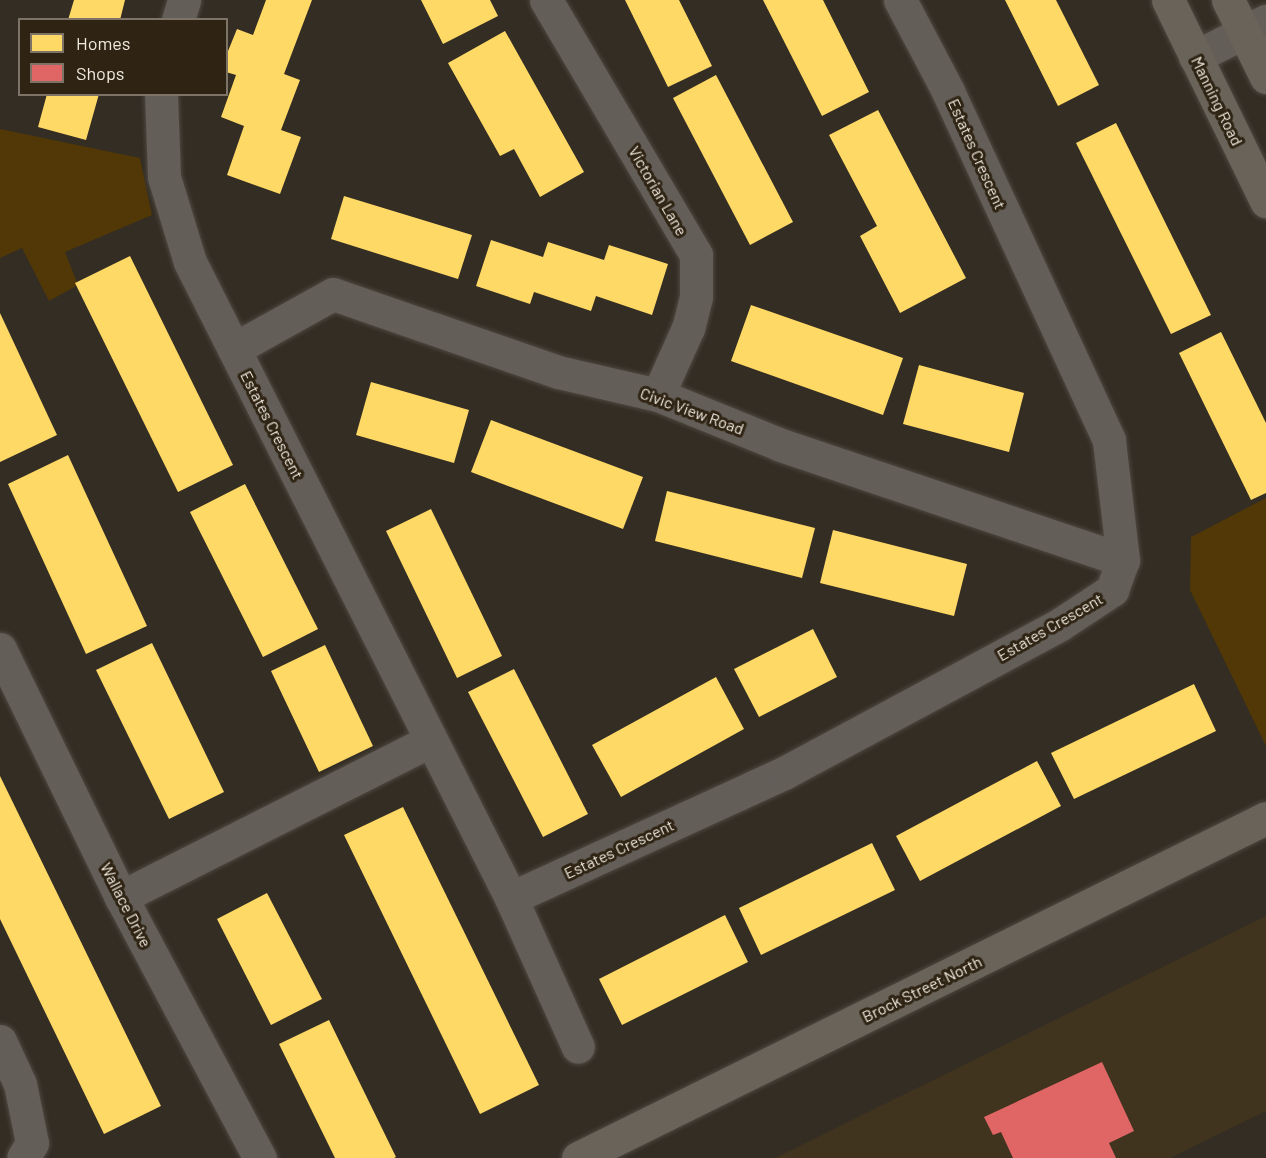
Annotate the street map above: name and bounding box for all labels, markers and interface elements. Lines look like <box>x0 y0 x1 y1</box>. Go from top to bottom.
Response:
legend <box>18 18 228 96</box>
text: Homes <box>76 32 130 54</box>
street label: Manning Road <box>1187 53 1247 149</box>
text: Shops <box>76 62 125 84</box>
street label: Estates Crescent <box>944 96 1010 212</box>
street label: Victorian Lane <box>625 143 691 239</box>
street label: Estates Crescent <box>236 368 308 482</box>
street label: Civic View Road <box>638 383 746 439</box>
street label: Estates Crescent <box>994 589 1106 665</box>
street label: Estates Crescent <box>561 815 677 883</box>
street label: Wallace Drive <box>96 859 156 951</box>
street label: Brock Street North <box>859 952 985 1026</box>

